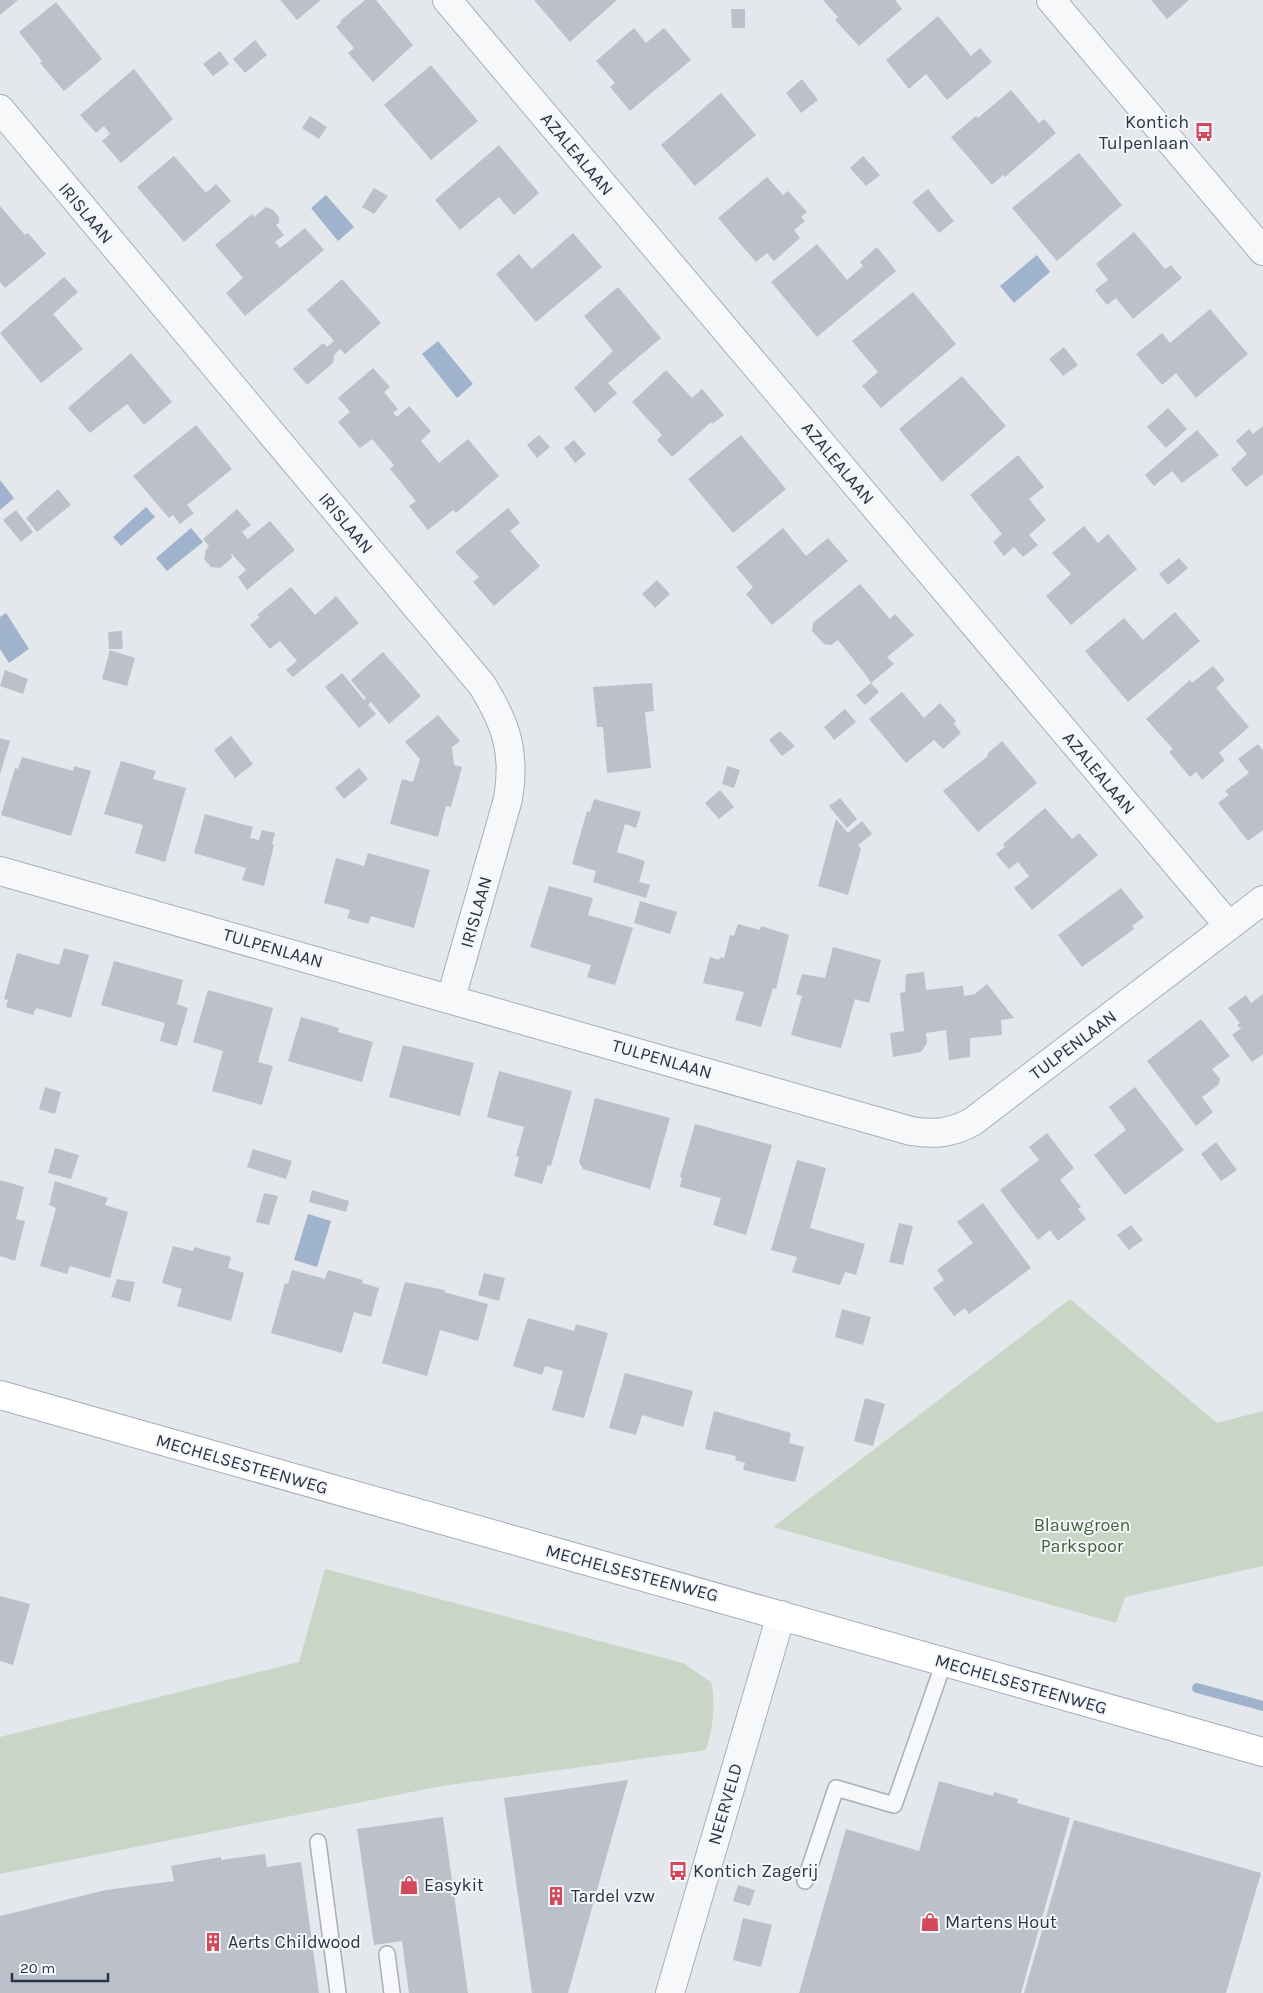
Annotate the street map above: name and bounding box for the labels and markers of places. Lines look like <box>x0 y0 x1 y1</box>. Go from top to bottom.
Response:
place label: Kontich Tulpenlaan <box>1099 111 1189 154</box>
bus stop icon: Kontich Tulpenlaan <box>1193 121 1215 143</box>
bus stop icon: Kontich Zagerij <box>667 1860 689 1882</box>
place label: Kontich Zagerij <box>693 1860 819 1882</box>
shop icon: Easykit <box>398 1874 420 1896</box>
place label: Easykit <box>424 1874 484 1896</box>
building icon: Tardel vzw <box>545 1885 567 1907</box>
place label: Tardel vzw <box>571 1885 655 1907</box>
shop icon: Martens Hout <box>919 1911 941 1933</box>
place label: Martens Hout <box>945 1911 1057 1933</box>
building icon: Aerts Childwood <box>202 1931 224 1953</box>
place label: Aerts Childwood <box>228 1931 361 1953</box>

